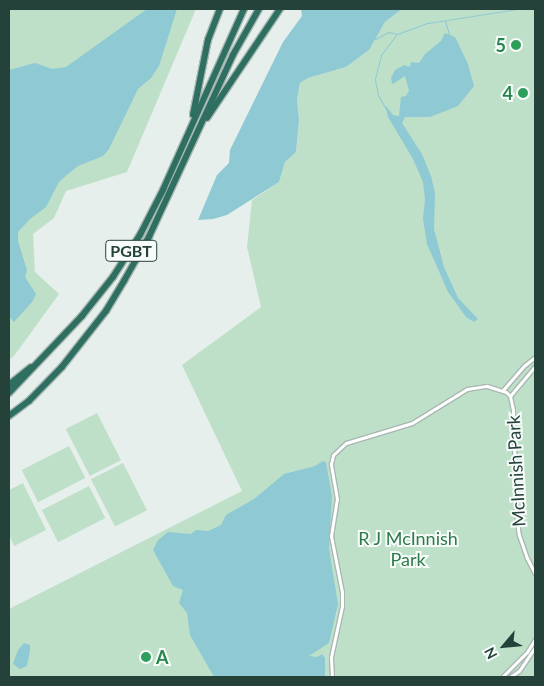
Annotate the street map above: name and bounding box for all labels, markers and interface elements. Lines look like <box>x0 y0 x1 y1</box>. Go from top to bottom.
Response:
place label: 5 <box>496 34 506 56</box>
marker: 5 <box>510 39 522 51</box>
place label: 4 <box>503 82 513 104</box>
marker: 4 <box>517 87 529 99</box>
road number: PGBT <box>105 238 157 264</box>
street label: McInnish Park <box>502 415 530 527</box>
park label: R J McInnish Park <box>358 528 458 570</box>
north arrow <box>479 621 529 671</box>
text: N <box>480 645 500 662</box>
place label: A <box>156 646 169 668</box>
marker: A <box>140 651 152 663</box>

